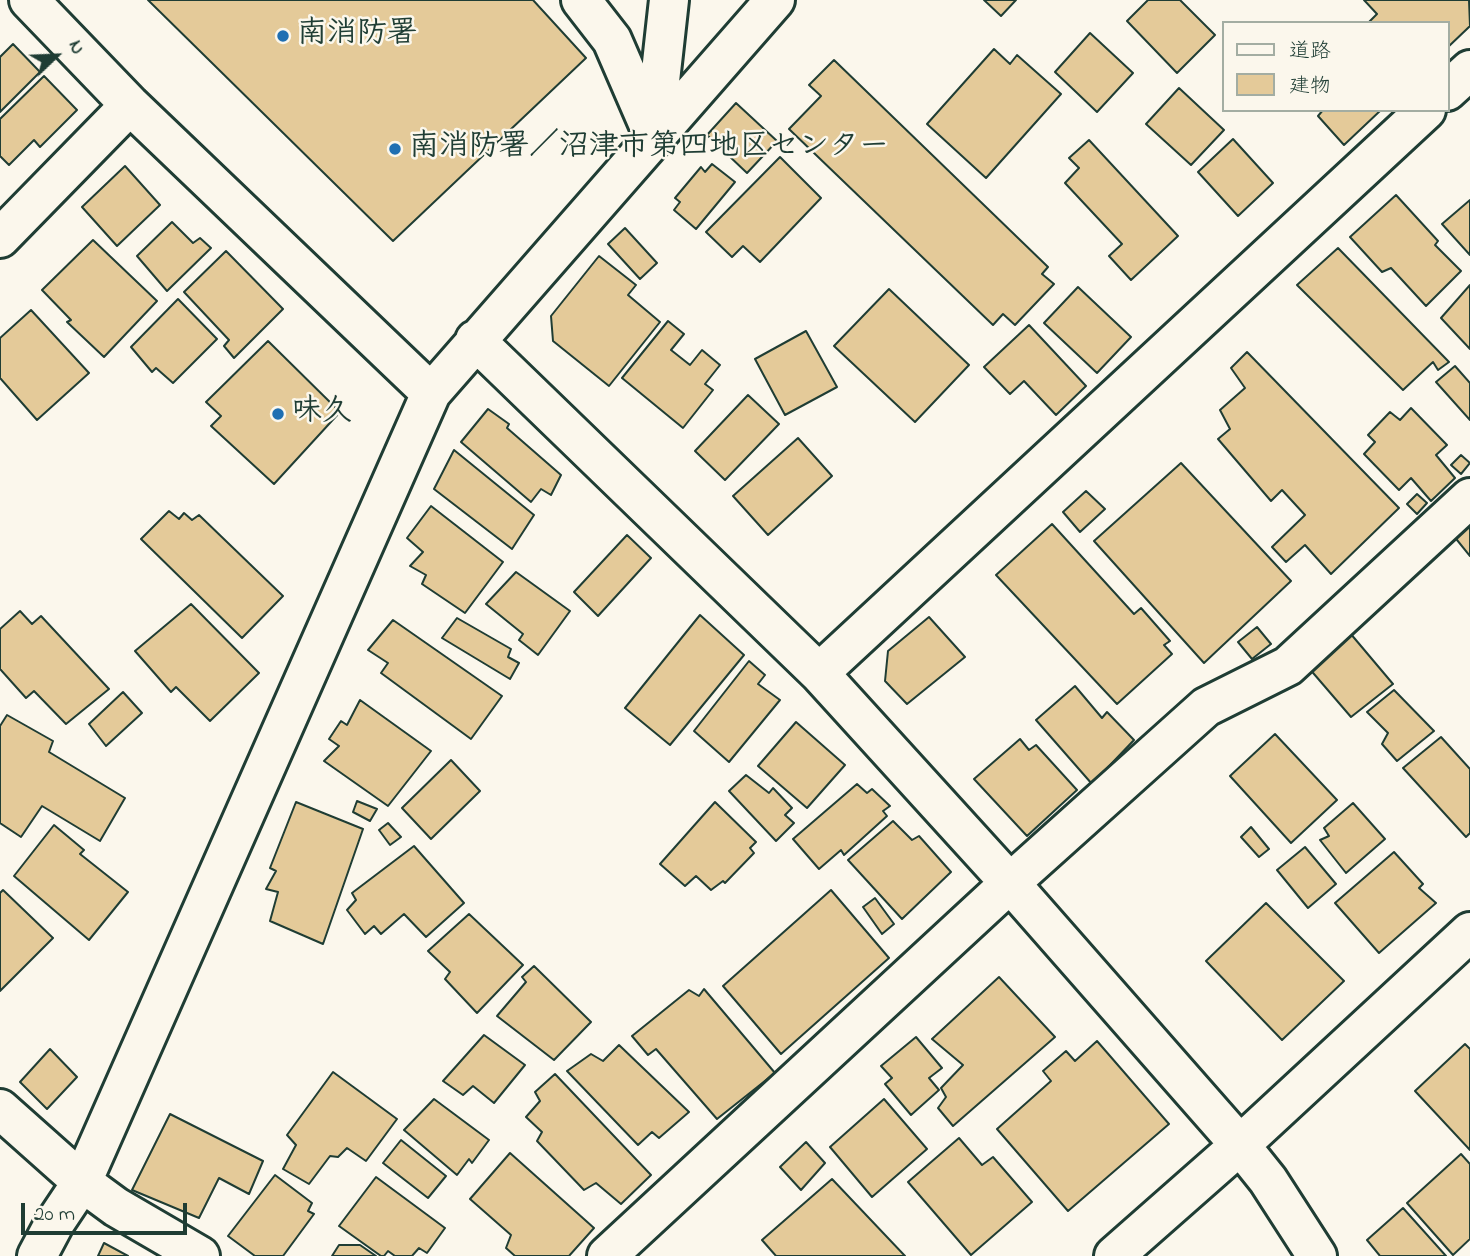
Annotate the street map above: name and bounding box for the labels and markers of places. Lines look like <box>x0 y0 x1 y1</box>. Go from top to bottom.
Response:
place label: 南消防署 <box>297 18 417 54</box>
marker: 南消防署 <box>275 28 291 44</box>
place label: 南消防署／沼津市第四地区センター <box>409 131 889 167</box>
marker: 南消防署／沼津市第四地区センター <box>387 141 403 157</box>
place label: 味久 <box>292 396 352 432</box>
marker: 味久 <box>270 406 286 422</box>

